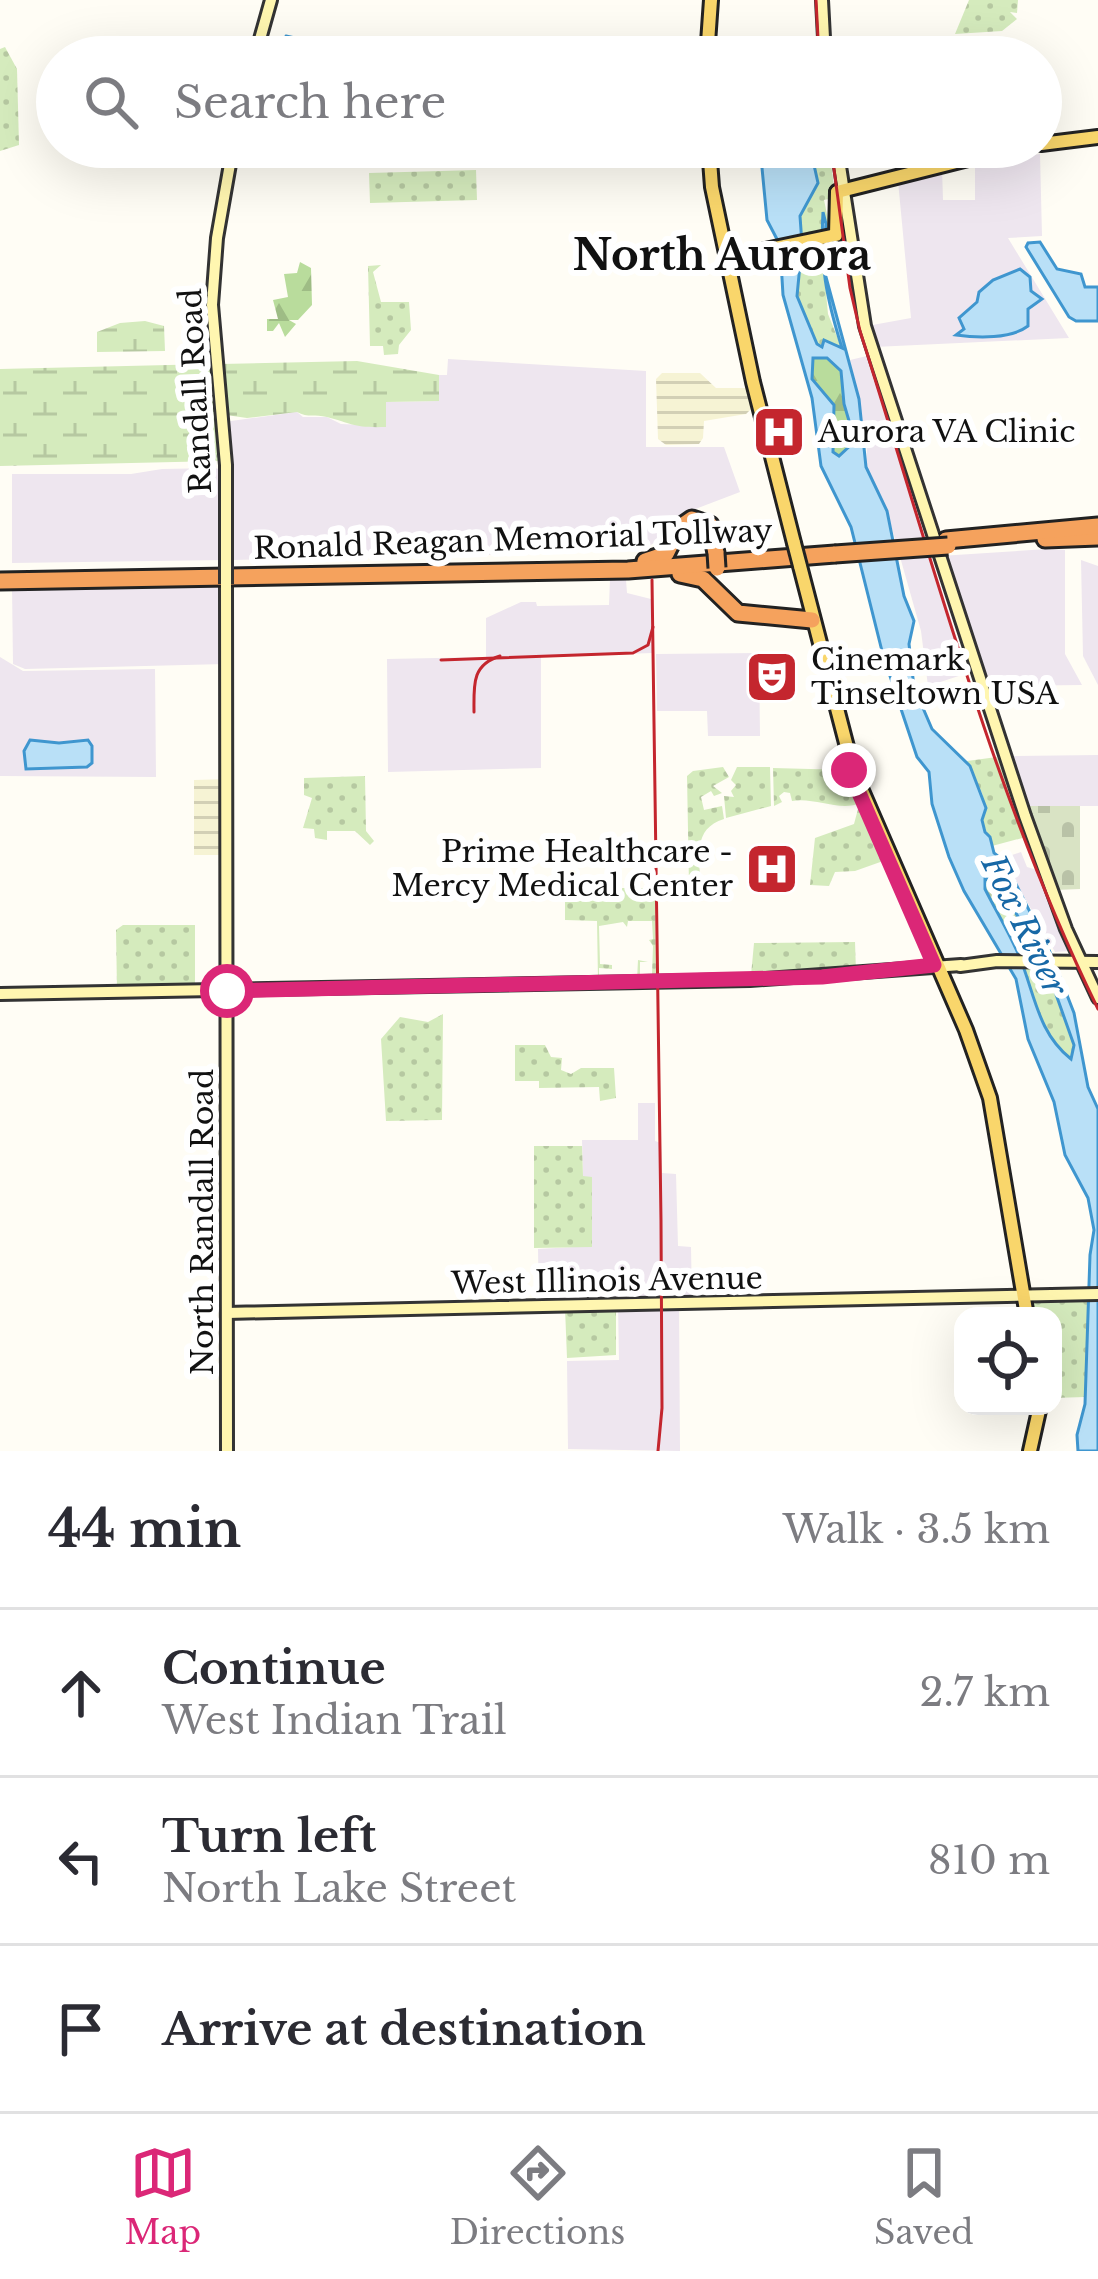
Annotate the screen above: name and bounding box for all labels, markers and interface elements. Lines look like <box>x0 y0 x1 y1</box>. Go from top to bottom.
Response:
search box <box>36 36 1062 168</box>
icon: search <box>78 69 144 135</box>
text: Search here <box>174 74 446 130</box>
district label: North Aurora <box>573 229 871 281</box>
street label: Randall Road <box>172 287 219 495</box>
hospital icon: Aurora VA Clinic <box>751 404 807 460</box>
place label: Aurora VA Clinic <box>817 413 1075 450</box>
street label: Ronald Reagan Memorial Tollway <box>253 512 773 567</box>
place label: Cinemark Tinseltown USA <box>811 641 1059 712</box>
theatre icon: Cinemark Tinseltown USA <box>744 649 800 705</box>
route end <box>822 743 876 797</box>
place label: Prime Healthcare - Mercy Medical Center <box>391 833 734 904</box>
hospital icon: Prime Healthcare - Mercy Medical Center <box>744 841 800 897</box>
water label: Fox River <box>972 847 1077 1004</box>
route start <box>200 964 254 1018</box>
street label: North Randall Road <box>184 1069 221 1375</box>
street label: West Illinois Avenue <box>450 1259 763 1302</box>
map controls <box>954 1307 1062 1415</box>
button: locate <box>954 1307 1062 1415</box>
text: 44 min <box>48 1498 241 1561</box>
text: Walk · 3.5 km <box>783 1505 1050 1554</box>
text: Continue <box>162 1640 386 1696</box>
icon: ahead <box>48 1660 114 1726</box>
text: 2.7 km <box>919 1668 1050 1717</box>
text: West Indian Trail <box>162 1696 507 1745</box>
text: Turn left <box>162 1808 376 1864</box>
icon: left <box>48 1828 114 1894</box>
text: 810 m <box>928 1836 1050 1885</box>
text: North Lake Street <box>162 1864 516 1913</box>
icon: arrive <box>48 1996 114 2062</box>
text: Arrive at destination <box>162 2001 646 2057</box>
tab: Map <box>124 2140 201 2253</box>
tab: Directions <box>450 2140 625 2253</box>
tab: Saved <box>874 2140 974 2253</box>

